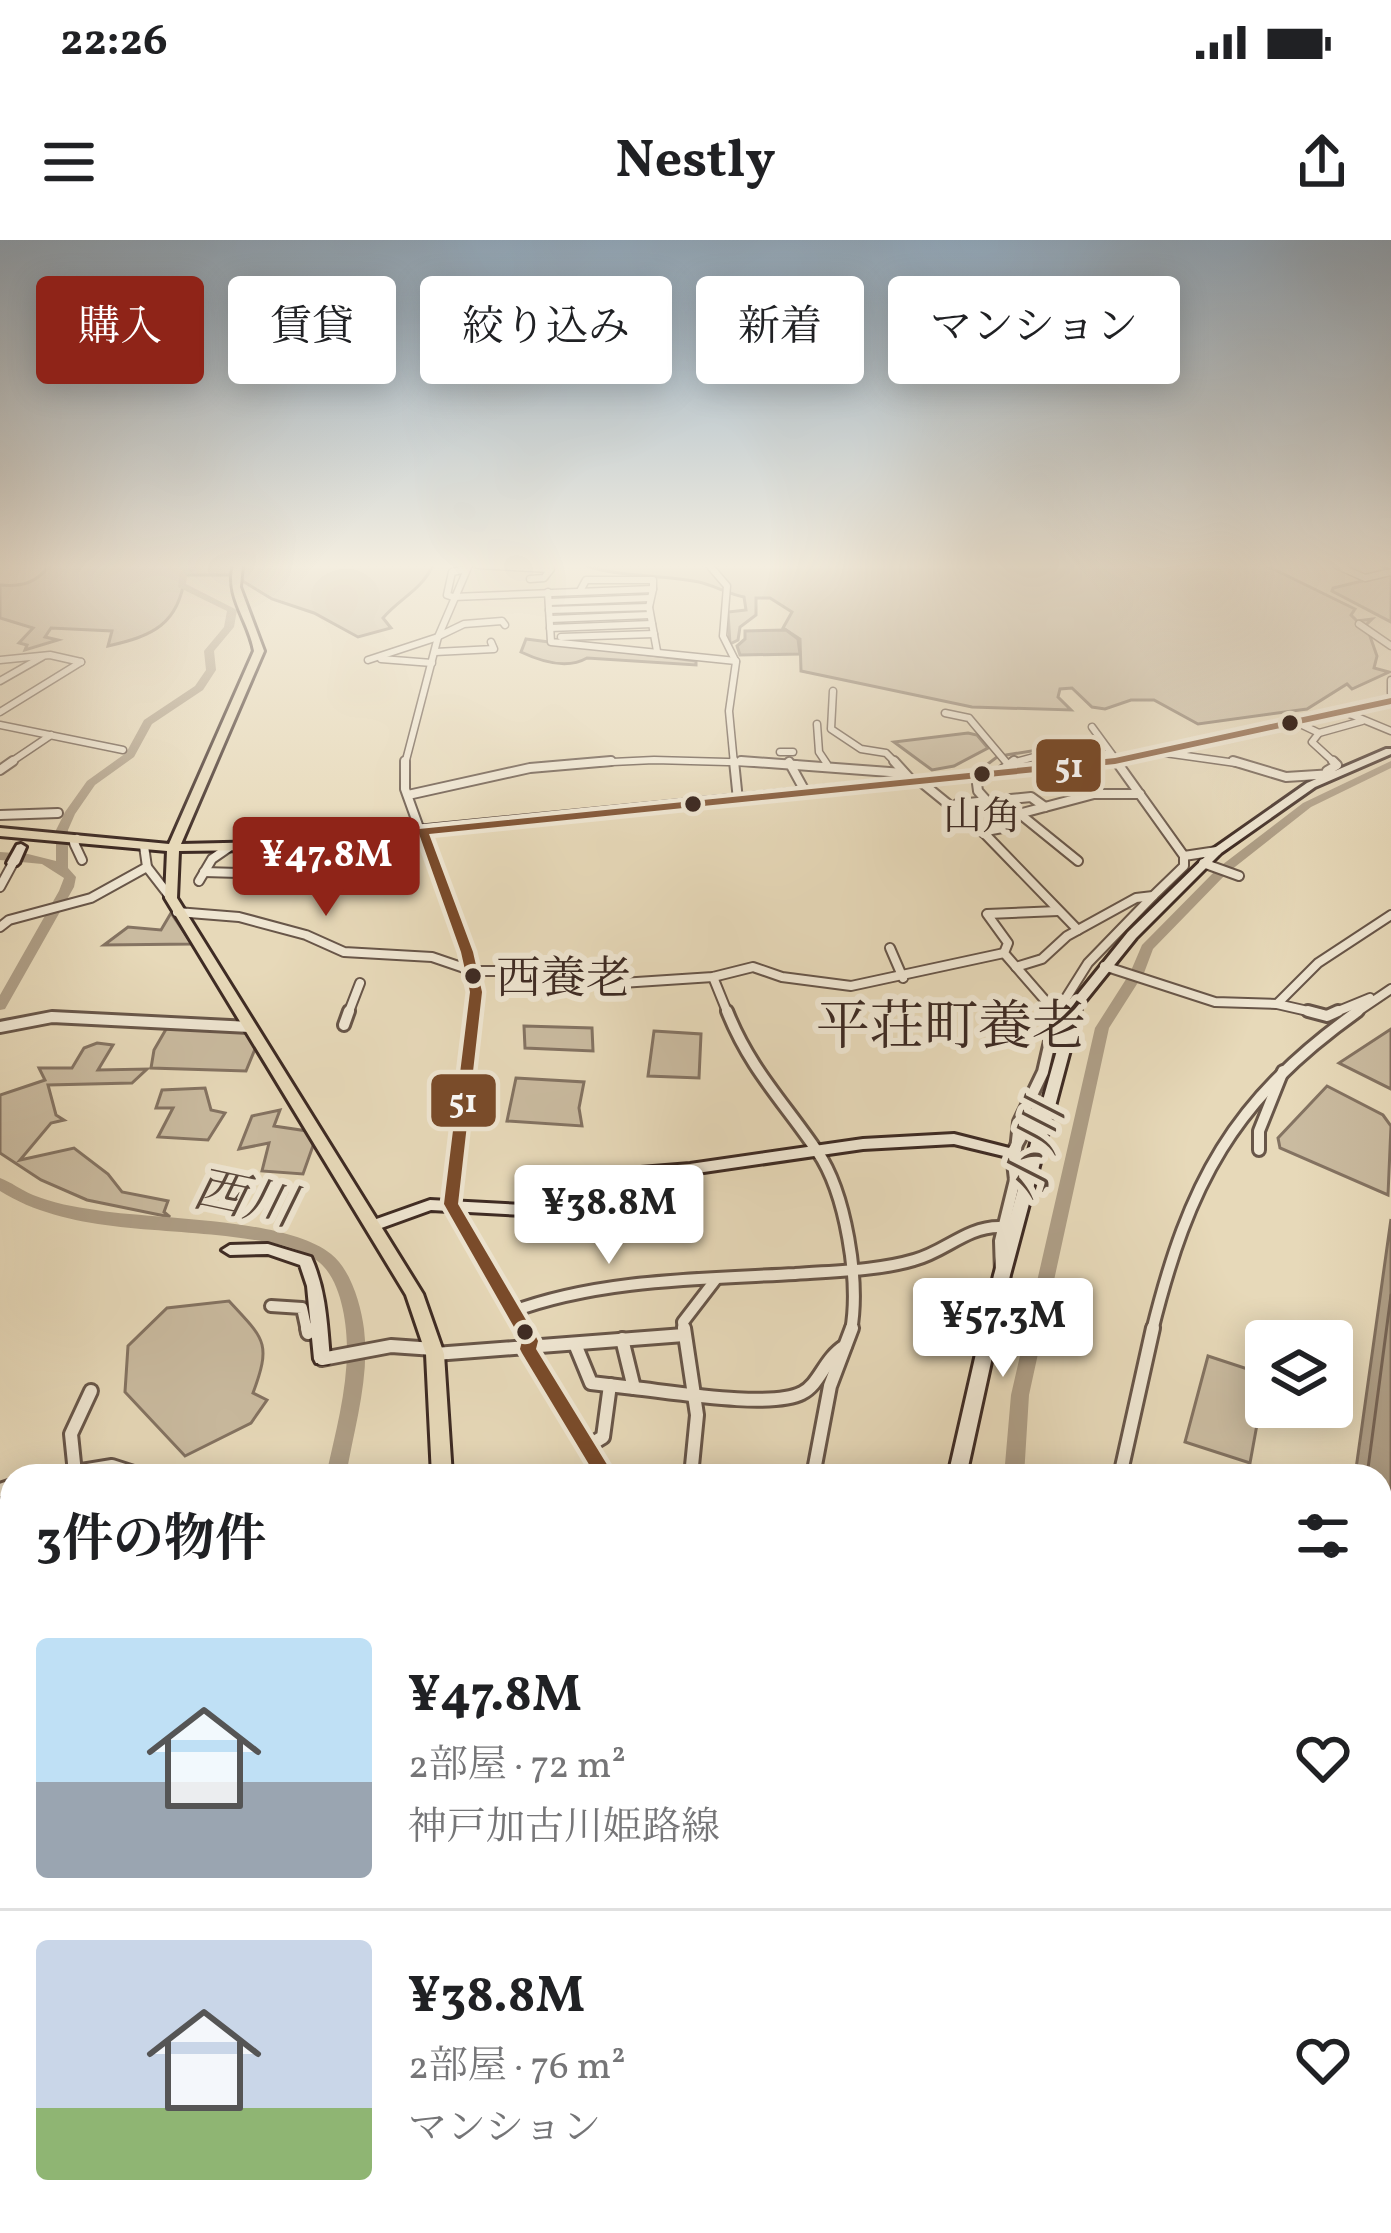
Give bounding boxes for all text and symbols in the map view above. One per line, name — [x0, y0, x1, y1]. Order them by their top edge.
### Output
text: 22:26 — [60, 11, 168, 74]
text: Nestly — [615, 125, 776, 200]
icon: menu — [36, 129, 102, 195]
icon: share — [1289, 129, 1355, 195]
chip: 購入 — [36, 276, 204, 384]
chip: 賃貸 — [228, 276, 396, 384]
chip: 絞り込み — [420, 276, 672, 384]
chip: 新着 — [696, 276, 864, 384]
chip: マンション — [888, 276, 1180, 384]
unlabelled marker — [1279, 712, 1301, 734]
line badge: 51 — [1034, 737, 1103, 794]
text: 51 — [1054, 746, 1084, 792]
marker: 山角 — [971, 763, 993, 785]
place label: 山角 — [943, 792, 1021, 846]
unlabelled marker — [682, 793, 704, 815]
pin: ¥47.8M — [228, 817, 424, 919]
text: ¥47.8M — [260, 829, 392, 883]
place label: 西養老 — [496, 950, 631, 1013]
marker: 西養老 — [462, 965, 484, 987]
district label: 平荘町養老 — [816, 993, 1086, 1068]
line badge: 51 — [429, 1072, 498, 1129]
text: 51 — [448, 1081, 478, 1127]
water label: 小川 — [992, 1090, 1086, 1211]
water label: 西川 — [187, 1156, 306, 1248]
pin: ¥38.8M — [511, 1165, 707, 1267]
text: ¥38.8M — [541, 1177, 677, 1231]
pin: ¥57.3M — [905, 1278, 1101, 1380]
text: ¥57.3M — [940, 1290, 1066, 1344]
map controls — [1245, 1320, 1353, 1428]
button: layers — [1245, 1320, 1353, 1428]
unlabelled marker — [514, 1321, 536, 1343]
icon: filters — [1290, 1503, 1356, 1569]
text: 3件の物件 — [36, 1506, 266, 1577]
text: ¥47.8M — [408, 1661, 581, 1732]
icon: home — [132, 1686, 276, 1830]
icon: heart — [1290, 1725, 1356, 1791]
text: 2部屋 · 72 m² — [408, 1740, 626, 1794]
text: 神戸加古川姫路線 — [408, 1802, 720, 1856]
text: ¥38.8M — [408, 1962, 585, 2033]
icon: home — [132, 1988, 276, 2132]
icon: heart — [1290, 2027, 1356, 2093]
text: 2部屋 · 76 m² — [408, 2041, 626, 2095]
text: マンション — [408, 2103, 601, 2157]

